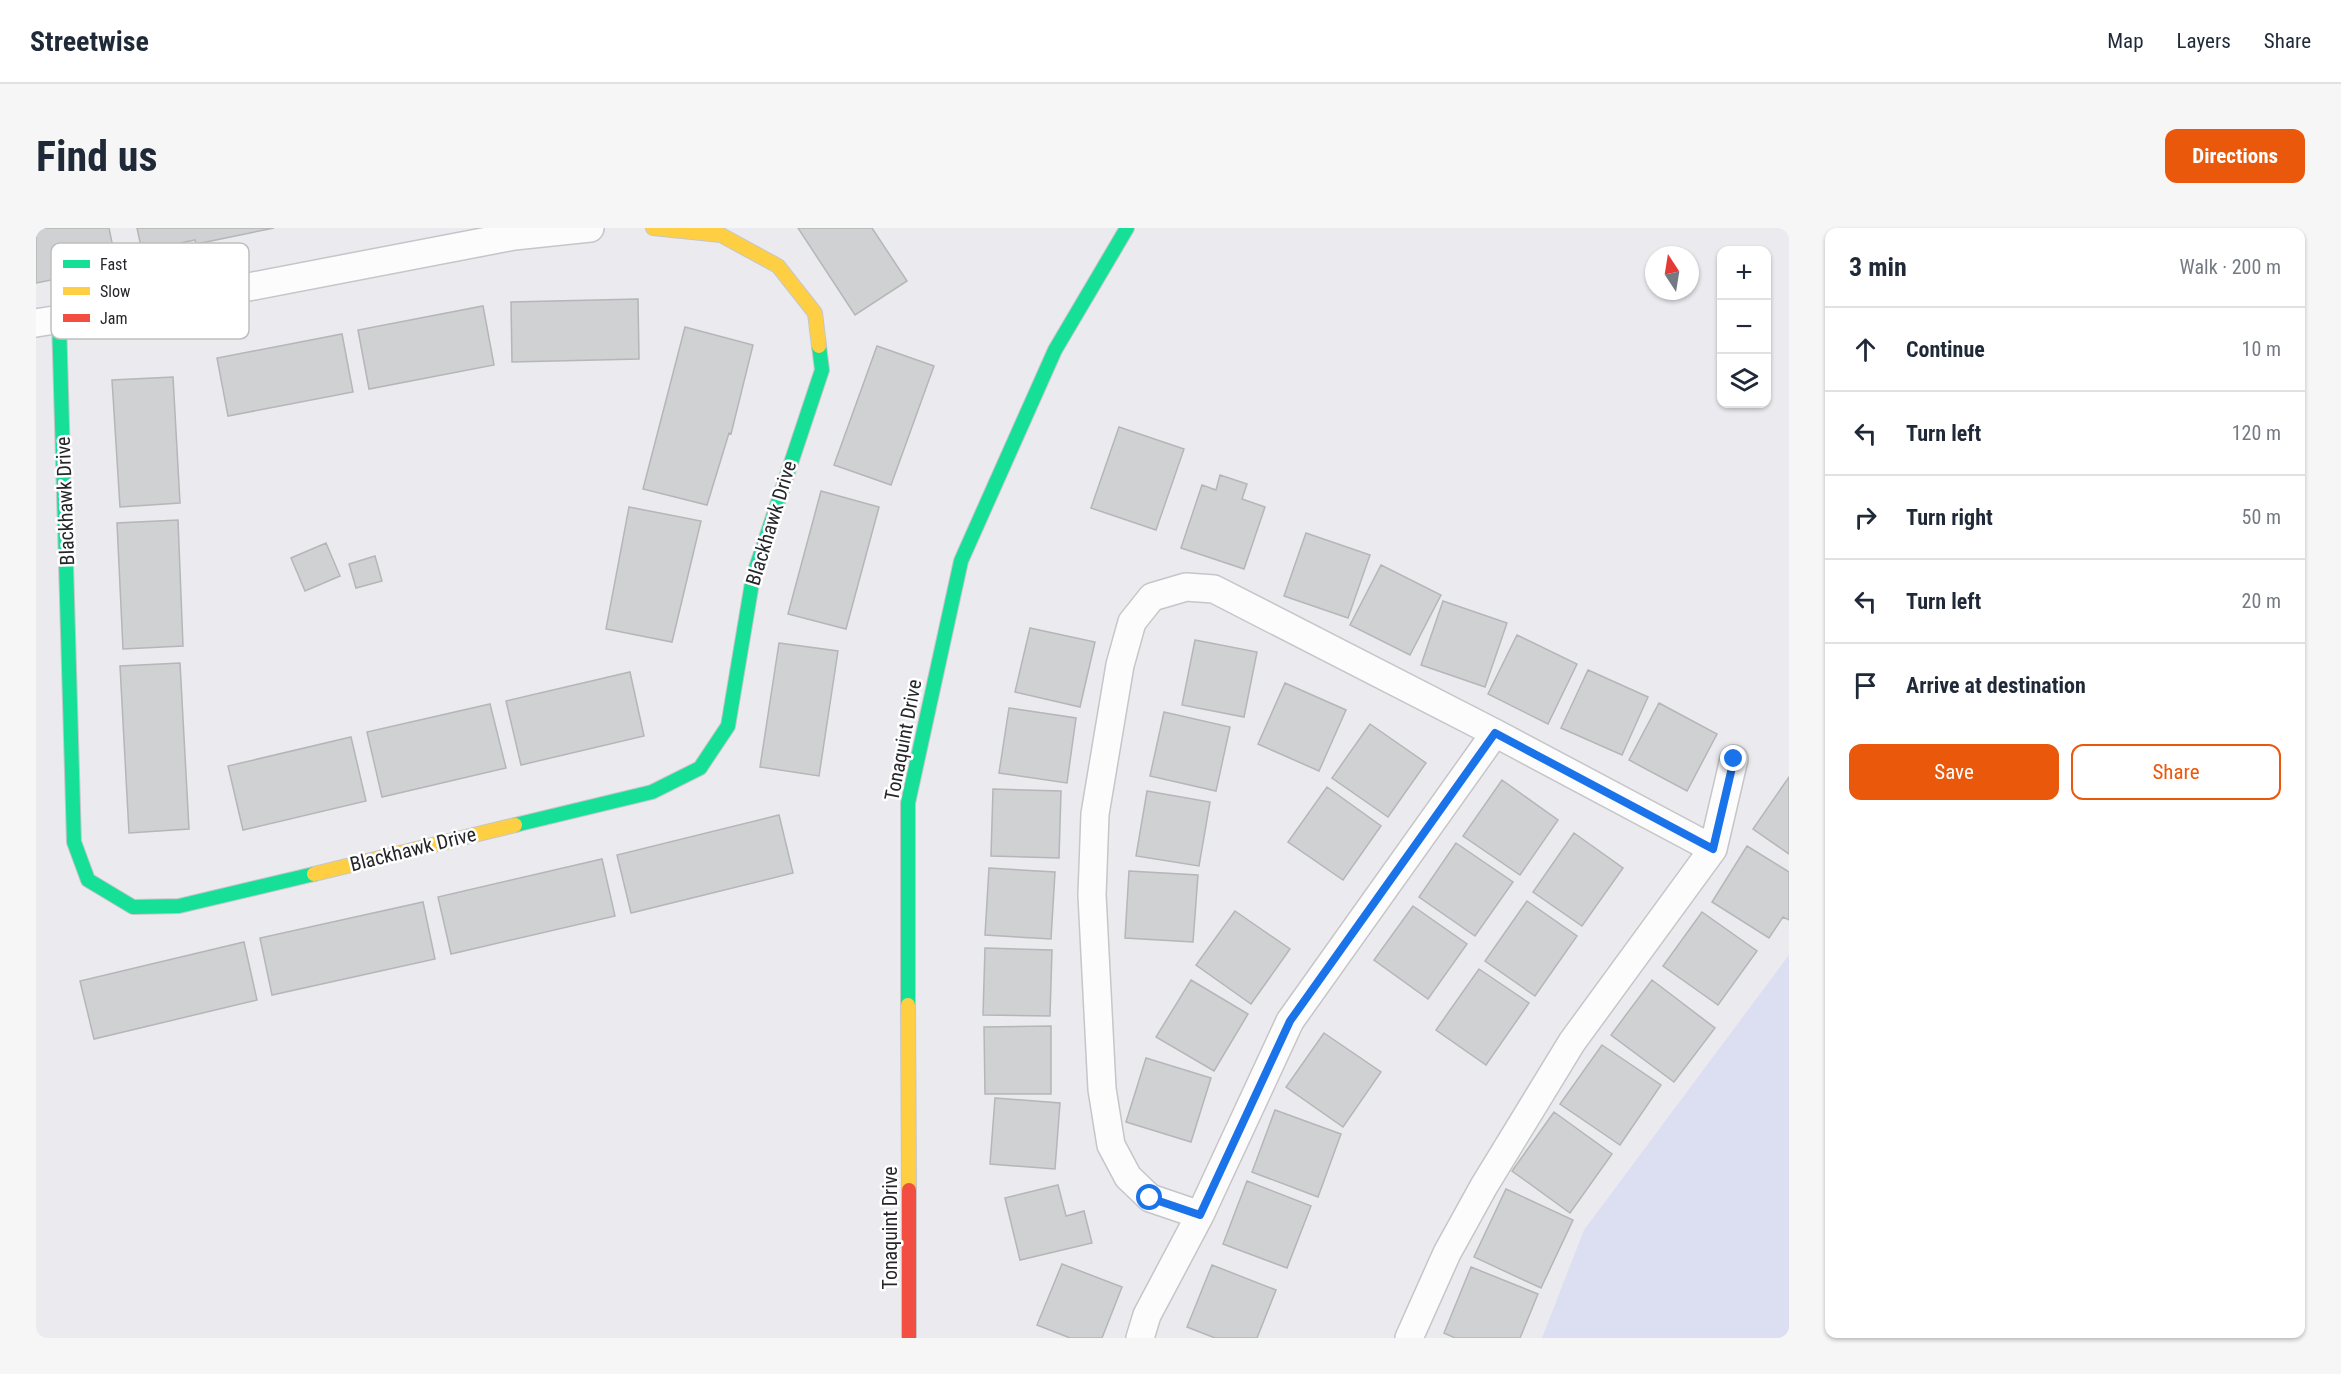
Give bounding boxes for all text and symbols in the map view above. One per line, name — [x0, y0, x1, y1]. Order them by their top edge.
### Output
text: Streetwise — [30, 25, 149, 58]
text: Map — [2107, 29, 2144, 53]
text: Layers — [2177, 29, 2231, 53]
text: Share — [2264, 29, 2311, 53]
button: Directions — [2165, 129, 2305, 183]
text: Find us — [36, 132, 157, 181]
legend — [51, 243, 249, 339]
north arrow — [1645, 246, 1699, 300]
map controls — [1717, 246, 1771, 408]
button: + — [1717, 246, 1771, 300]
text: 3 min — [1849, 252, 1907, 282]
text: Fast — [100, 255, 127, 274]
text: Walk · 200 m — [2180, 255, 2281, 279]
text: Slow — [100, 282, 130, 301]
button: − — [1717, 300, 1771, 354]
text: Jam — [100, 309, 127, 328]
icon: ahead — [1849, 333, 1882, 366]
text: Continue — [1906, 337, 1985, 362]
text: 10 m — [2242, 337, 2281, 361]
button: layers — [1717, 354, 1771, 408]
icon: left — [1849, 417, 1882, 450]
text: Turn left — [1906, 421, 1981, 446]
text: 120 m — [2232, 421, 2281, 445]
street label: Blackhawk Drive — [51, 436, 79, 566]
street label: Blackhawk Drive — [741, 458, 801, 588]
icon: right — [1849, 501, 1882, 534]
text: Turn right — [1906, 505, 1993, 530]
text: 50 m — [2242, 505, 2281, 529]
icon: left — [1849, 585, 1882, 618]
text: Turn left — [1906, 589, 1981, 614]
text: 20 m — [2242, 589, 2281, 613]
icon: arrive — [1849, 669, 1882, 702]
text: Arrive at destination — [1906, 673, 2086, 698]
street label: Tonaquint Drive — [879, 677, 927, 803]
button: Save — [1849, 744, 2059, 800]
button: Share — [2071, 744, 2281, 800]
route end — [1720, 745, 1746, 771]
street label: Blackhawk Drive — [347, 822, 479, 876]
street label: Tonaquint Drive — [878, 1166, 902, 1290]
route start — [1136, 1184, 1162, 1210]

